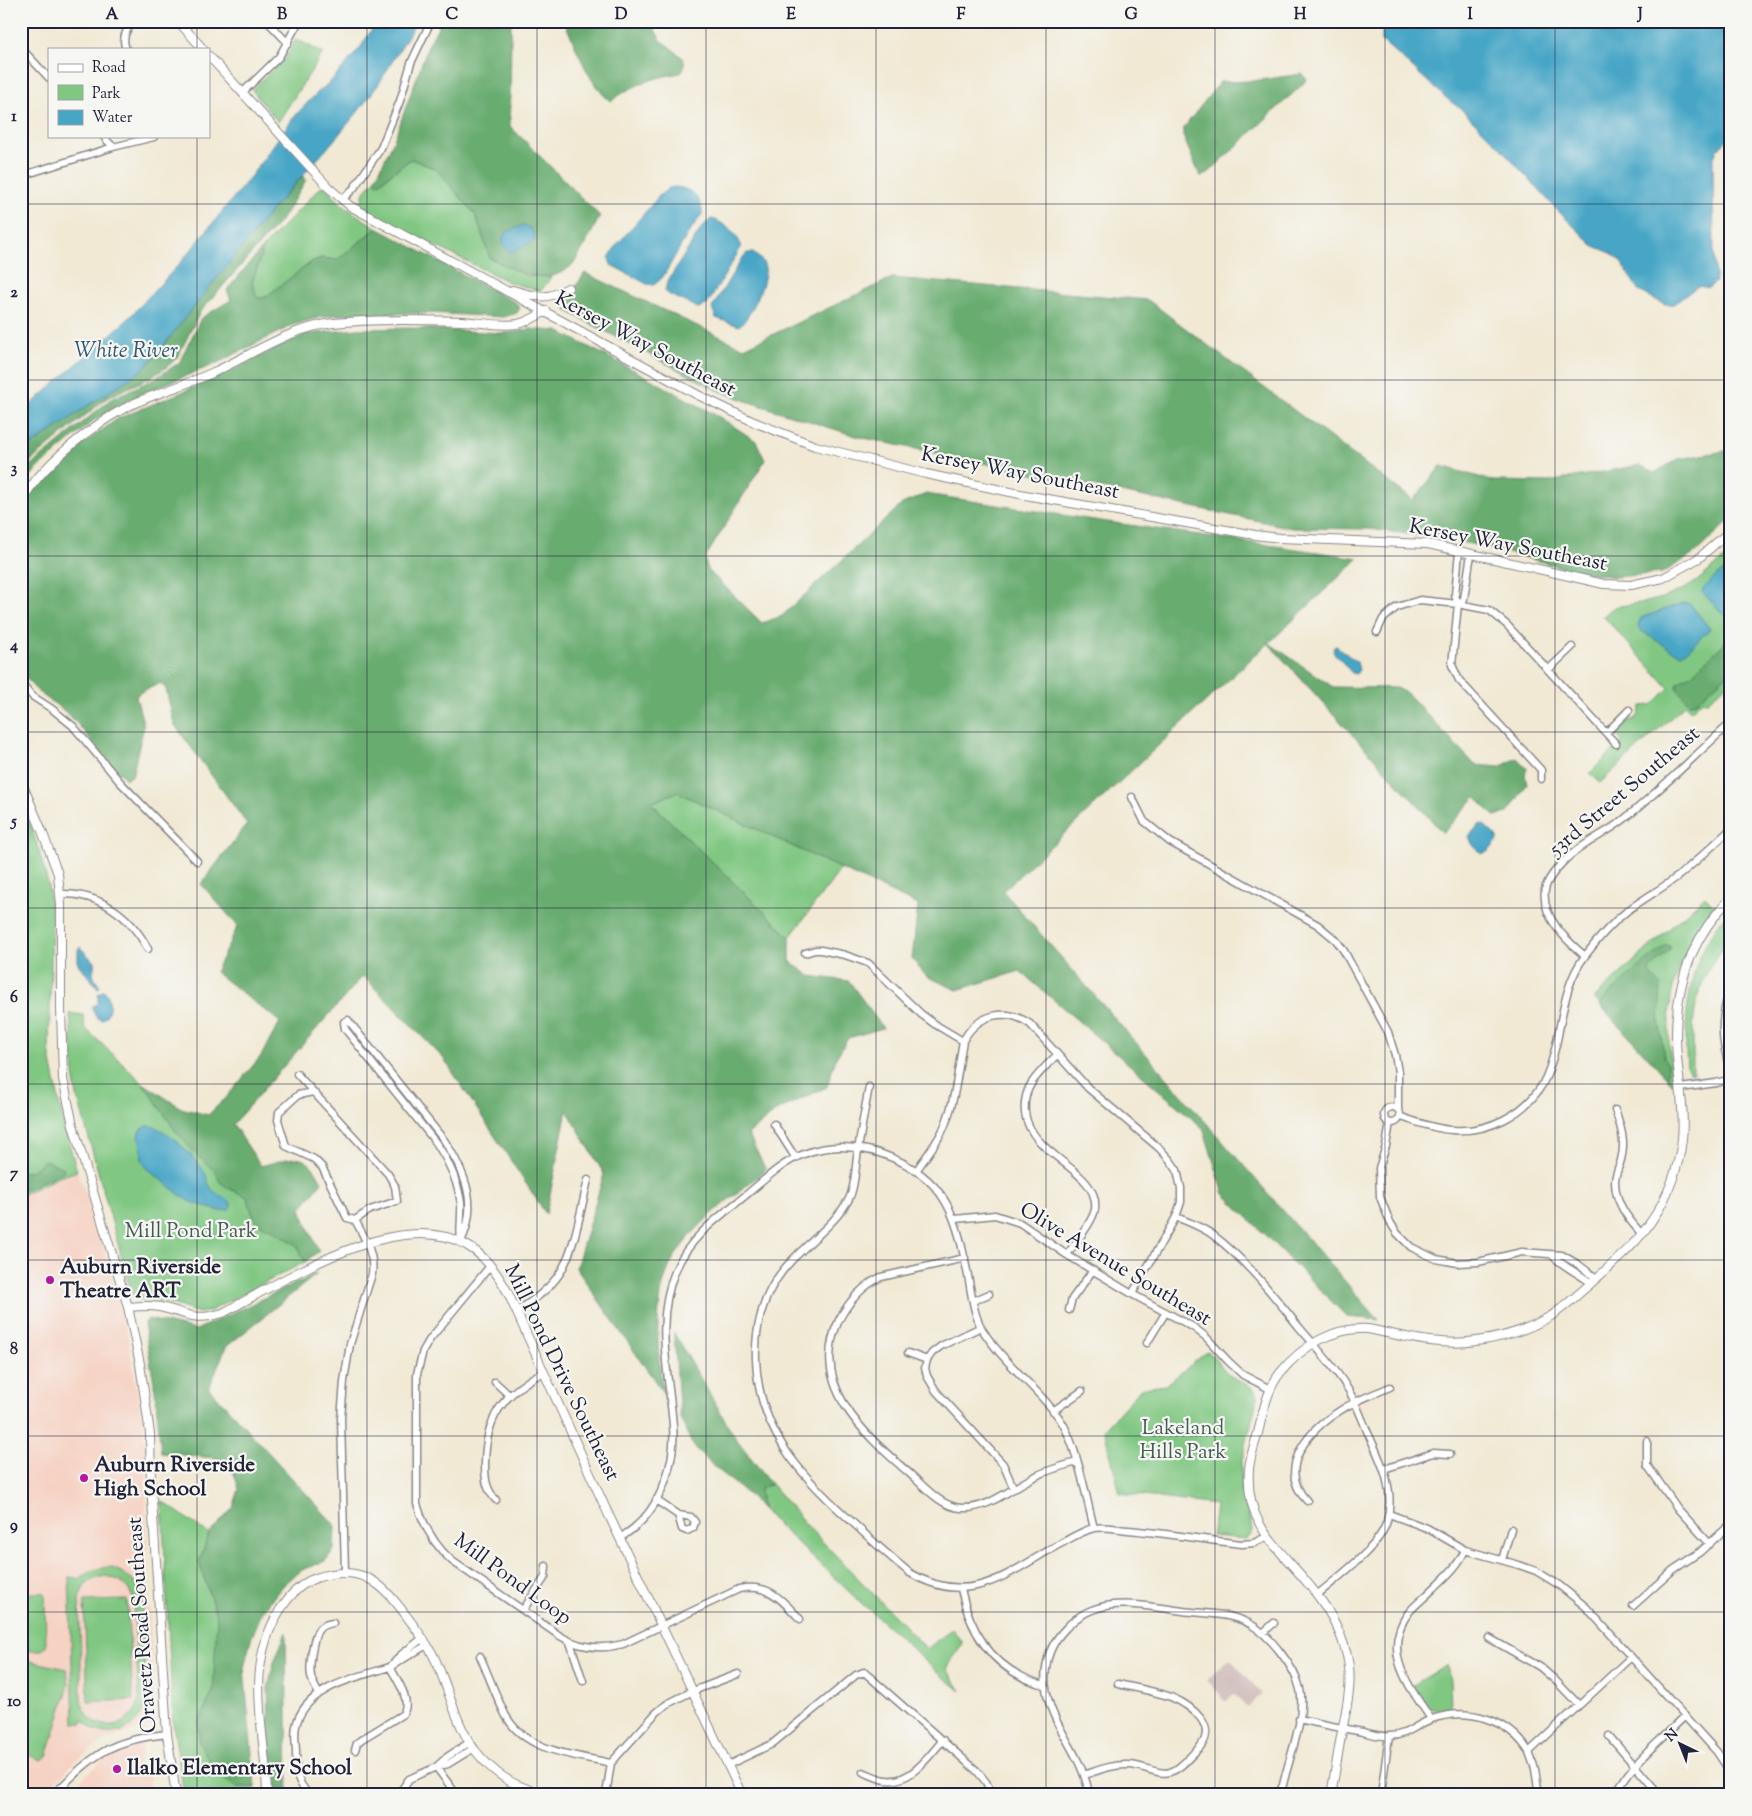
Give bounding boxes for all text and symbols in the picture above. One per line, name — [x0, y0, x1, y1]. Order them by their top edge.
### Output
text: A — [106, 4, 119, 27]
text: B — [277, 4, 287, 27]
text: C — [446, 4, 459, 27]
text: D — [615, 4, 628, 27]
text: E — [786, 4, 796, 27]
text: F — [957, 4, 966, 27]
text: G — [1124, 4, 1138, 27]
text: H — [1294, 4, 1307, 27]
text: I — [1467, 4, 1473, 27]
text: J — [1636, 4, 1643, 27]
legend — [48, 48, 210, 138]
text: Road — [92, 58, 126, 79]
text: Park — [92, 84, 121, 105]
text: 1 — [11, 106, 17, 129]
text: Water — [92, 108, 133, 129]
text: 2 — [10, 282, 18, 305]
street label: Kersey Way Southeast — [549, 285, 741, 405]
water label: White River — [74, 336, 178, 368]
street label: Kersey Way Southeast — [918, 440, 1122, 508]
text: 3 — [11, 458, 18, 481]
street label: Kersey Way Southeast — [1406, 512, 1610, 580]
text: 4 — [9, 635, 18, 658]
street label: 53rd Street Southeast — [1542, 720, 1707, 865]
text: 5 — [9, 811, 17, 834]
text: 6 — [10, 987, 18, 1010]
text: 7 — [10, 1163, 19, 1186]
street label: Olive Avenue Southeast — [1013, 1196, 1217, 1334]
park label: Mill Pond Park — [125, 1217, 258, 1247]
place label: Auburn Riverside Theatre ART — [60, 1253, 221, 1307]
street label: Mill Pond Drive Southeast — [495, 1260, 627, 1486]
marker: Auburn Riverside Theatre ART — [44, 1274, 56, 1286]
text: 8 — [10, 1339, 18, 1362]
park label: Lakeland Hills Park — [1139, 1414, 1227, 1468]
place label: Auburn Riverside High School — [94, 1451, 255, 1505]
marker: Auburn Riverside High School — [78, 1472, 90, 1484]
text: 9 — [10, 1515, 18, 1538]
street label: Oravetz Road Southeast — [120, 1516, 166, 1734]
street label: Mill Pond Loop — [447, 1527, 577, 1633]
text: 10 — [7, 1691, 21, 1714]
north arrow — [1654, 1718, 1704, 1768]
text: N — [1662, 1725, 1683, 1747]
place label: Ilalko Elementary School — [127, 1754, 352, 1784]
marker: Ilalko Elementary School — [111, 1763, 123, 1775]

